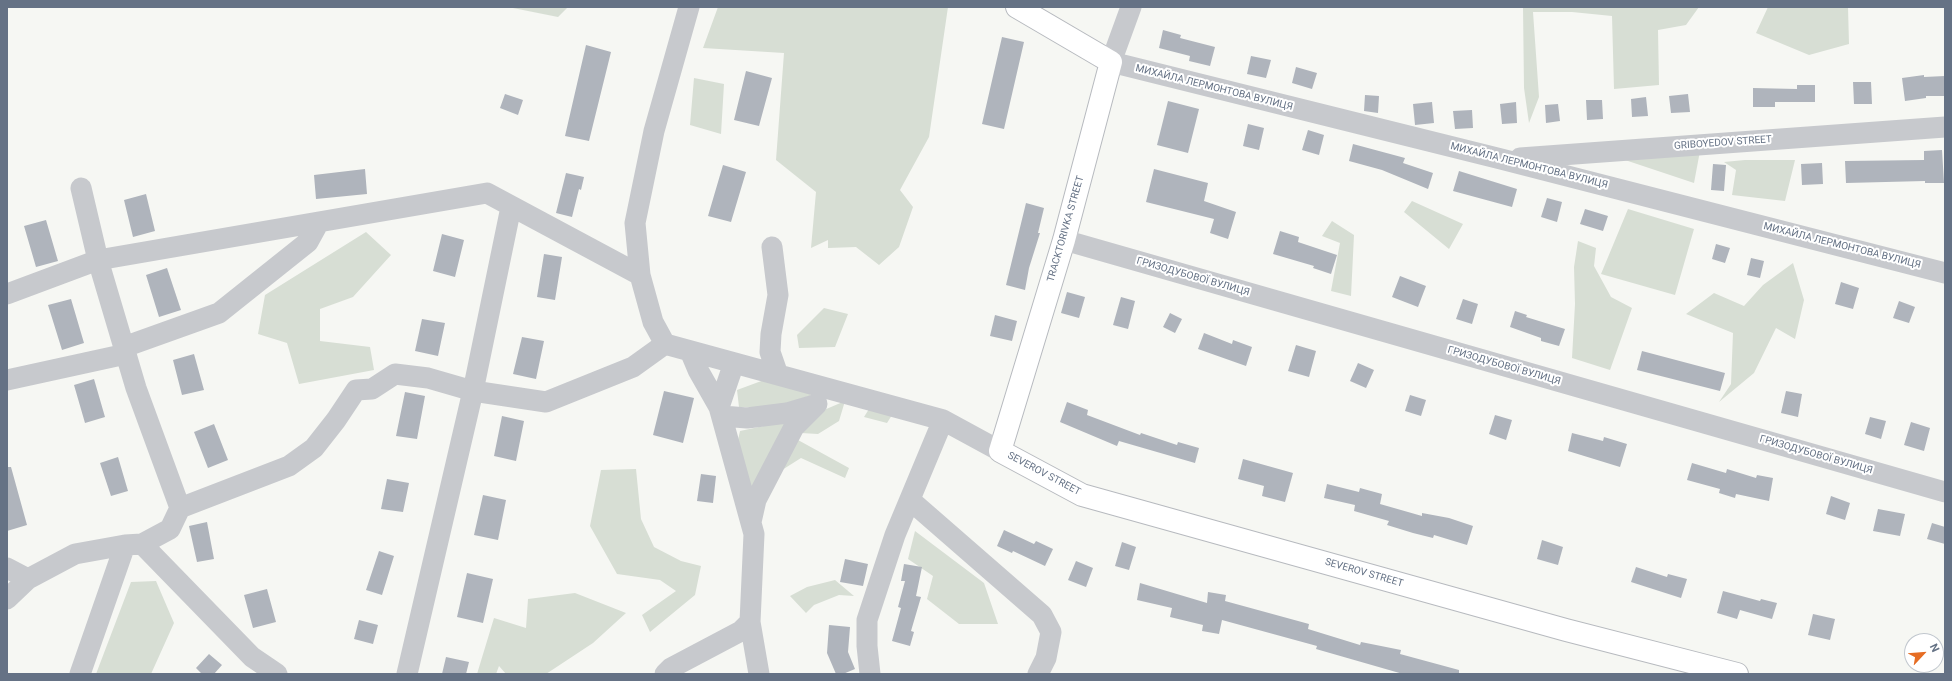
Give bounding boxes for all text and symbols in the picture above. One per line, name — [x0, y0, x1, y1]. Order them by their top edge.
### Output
street label: МИХАЙЛА ЛЕРМОНТОВА ВУЛИЦЯ — [1134, 63, 1294, 113]
street label: GRIBOYEDOV STREET — [1674, 134, 1772, 152]
street label: МИХАЙЛА ЛЕРМОНТОВА ВУЛИЦЯ — [1449, 141, 1609, 191]
street label: TRACKTORIVKA STREET — [1045, 174, 1087, 284]
street label: МИХАЙЛА ЛЕРМОНТОВА ВУЛИЦЯ — [1762, 221, 1922, 271]
street label: ГРИЗОДУБОВОЇ ВУЛИЦЯ — [1135, 255, 1251, 299]
street label: ГРИЗОДУБОВОЇ ВУЛИЦЯ — [1446, 344, 1562, 388]
street label: ГРИЗОДУБОВОЇ ВУЛИЦЯ — [1758, 433, 1874, 477]
street label: SEVEROV STREET — [1005, 450, 1083, 498]
street label: SEVEROV STREET — [1323, 556, 1405, 590]
north arrow — [1904, 633, 1944, 673]
text: N — [1927, 642, 1942, 654]

